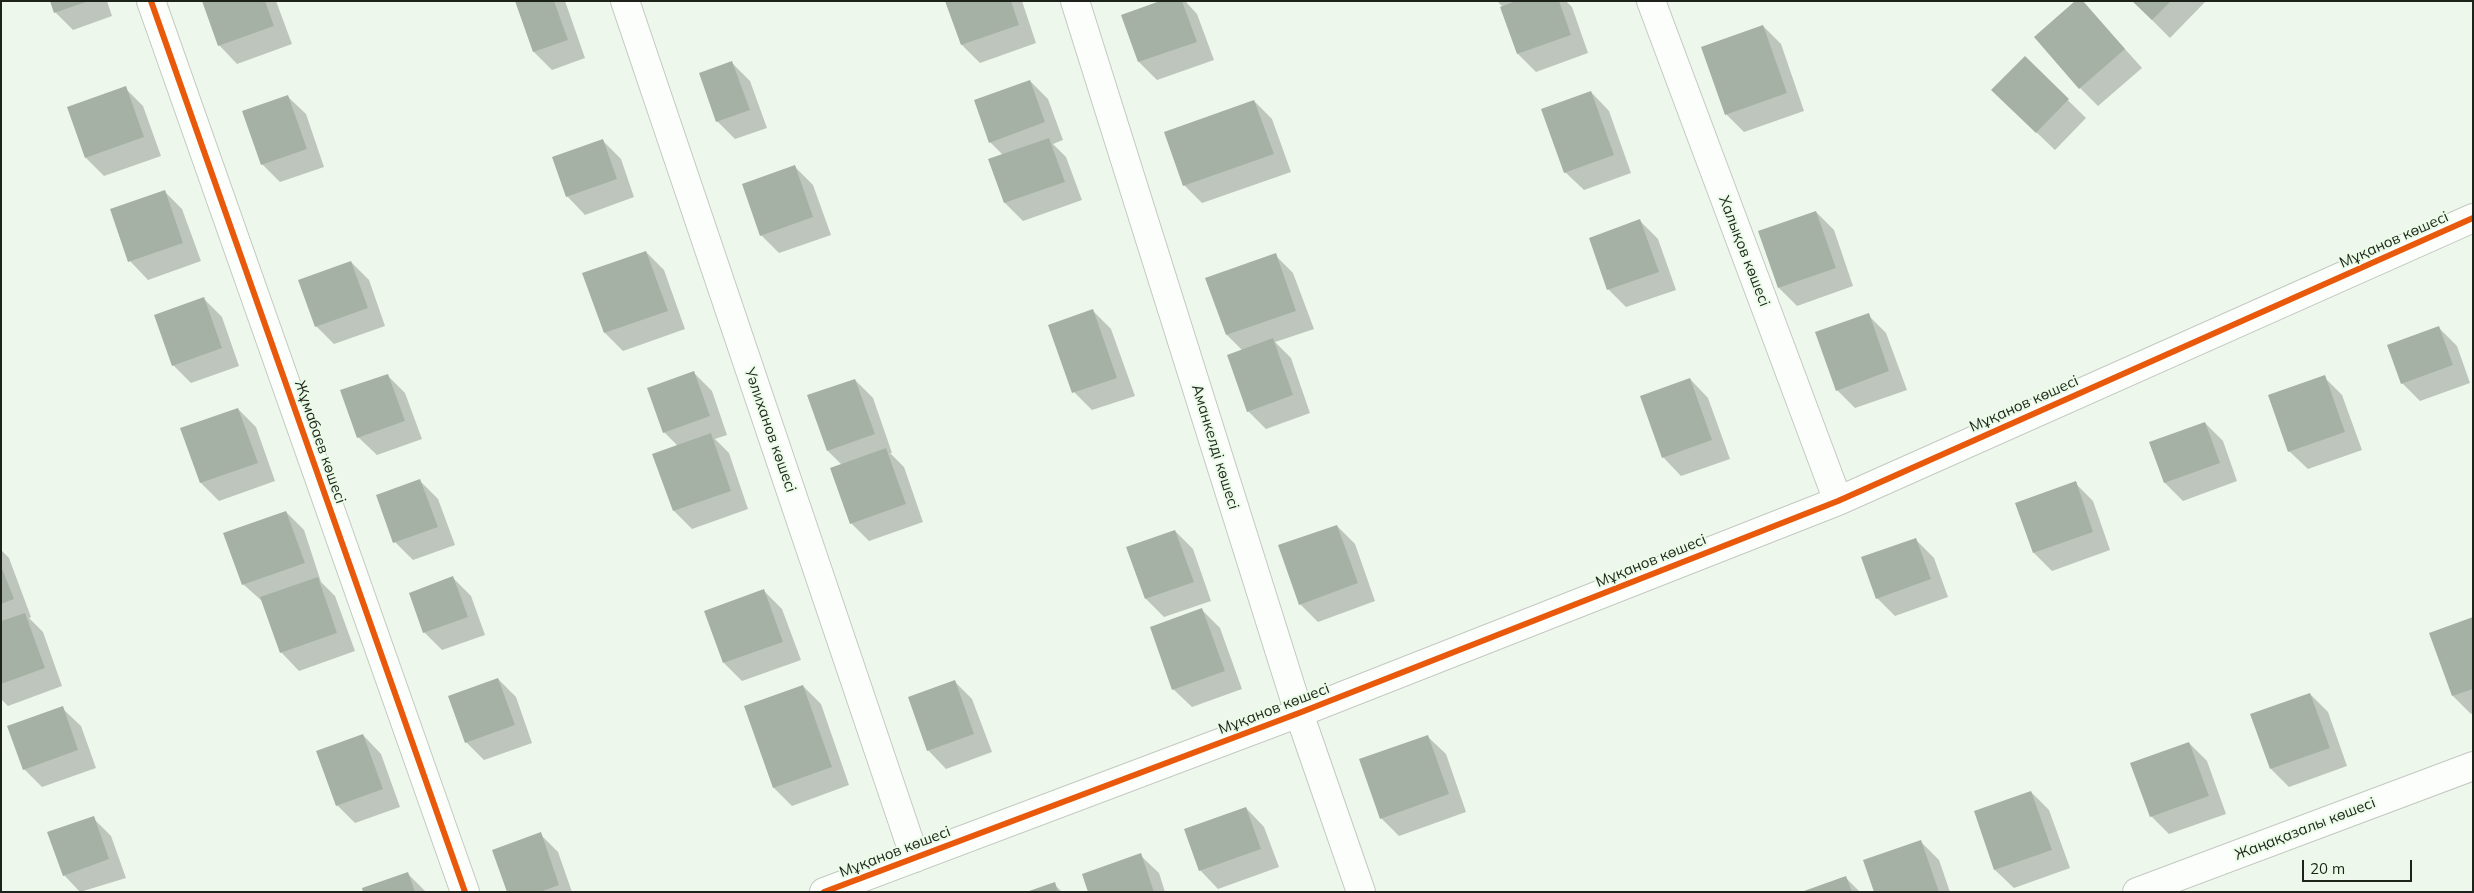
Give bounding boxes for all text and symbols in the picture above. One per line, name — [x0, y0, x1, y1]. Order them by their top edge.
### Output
street label: Халықов көшесі — [1715, 193, 1773, 309]
street label: Мұқанов көшесі — [2337, 208, 2451, 272]
street label: Уәлиханов көшесі — [740, 365, 800, 495]
street label: Мұқанов көшесі — [1967, 372, 2081, 436]
street label: Жұмабаев көшесі — [290, 378, 350, 506]
street label: Аманкелді көшесі — [1187, 382, 1243, 512]
street label: Мұқанов көшесі — [1593, 531, 1709, 591]
street label: Мұқанов көшесі — [1216, 680, 1332, 738]
street label: Жаңақазалы көшесі — [2232, 794, 2378, 864]
street label: Мұқанов көшесі — [837, 823, 953, 881]
scale bar — [2304, 850, 2414, 882]
text: 20 m — [2310, 859, 2345, 878]

